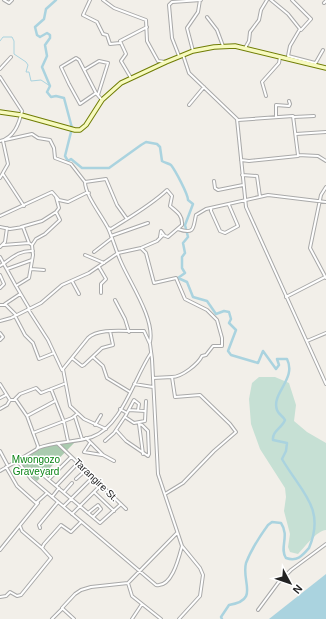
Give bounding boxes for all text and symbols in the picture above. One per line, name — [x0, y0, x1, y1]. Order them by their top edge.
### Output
park label: Mwongozo Graveyard — [12, 454, 61, 477]
street label: Tarangire St. — [72, 456, 120, 504]
north arrow — [270, 563, 310, 603]
text: N — [290, 583, 305, 596]

